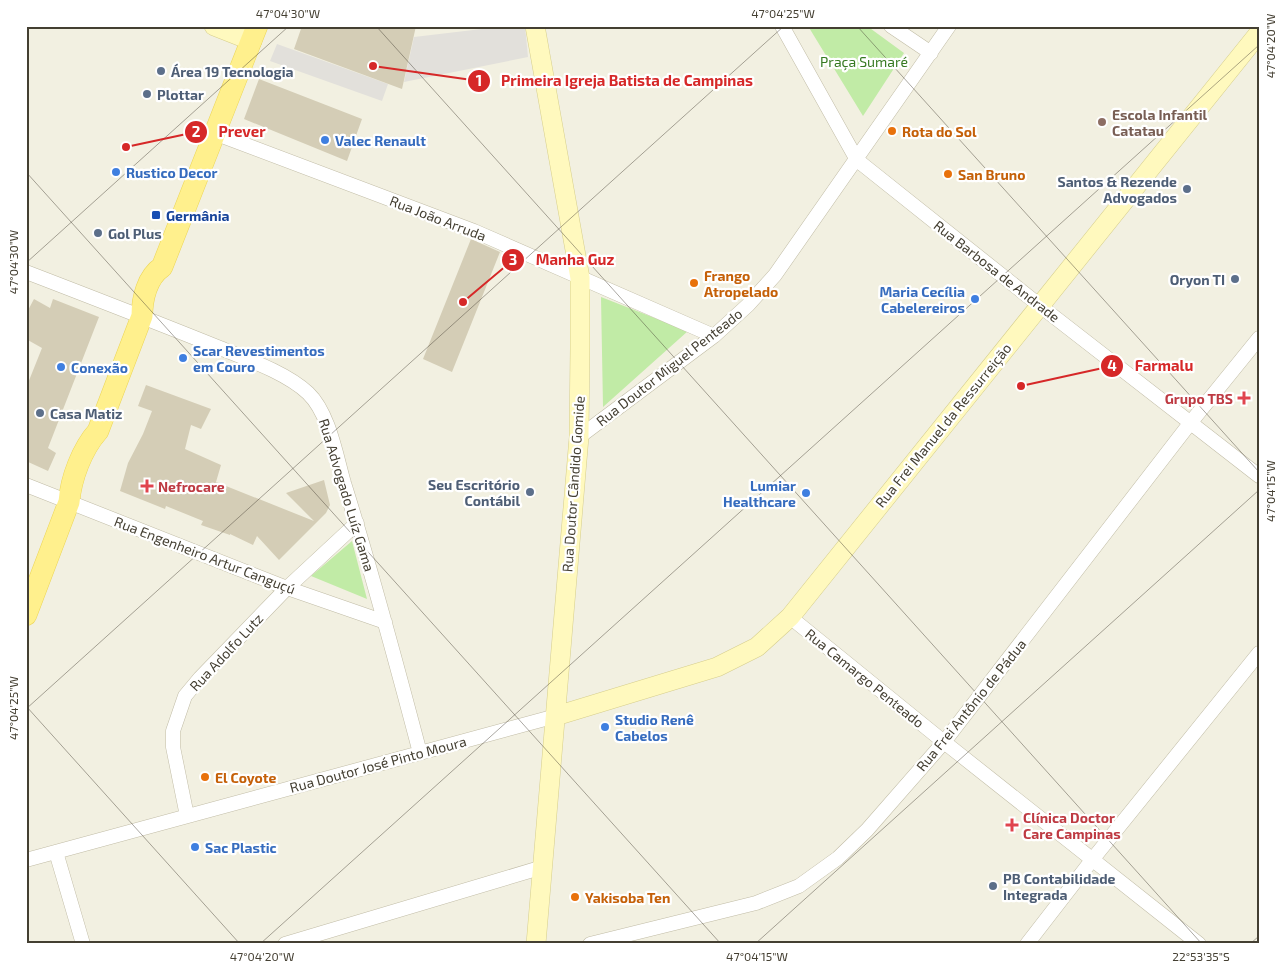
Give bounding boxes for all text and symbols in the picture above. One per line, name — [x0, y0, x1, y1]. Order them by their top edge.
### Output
text: 47°04'30"W — [256, 6, 320, 20]
text: 47°04'25"W — [751, 6, 815, 20]
text: 47°04'20"W — [1263, 14, 1277, 78]
park label: Praça Sumaré — [820, 53, 908, 71]
place label: Área 19 Tecnologia — [171, 63, 293, 80]
marker: Área 19 Tecnologia — [155, 65, 167, 77]
callout: Primeira Igreja Batista de Campinas — [466, 66, 763, 96]
text: 1 — [476, 71, 482, 89]
text: Primeira Igreja Batista de Campinas — [501, 71, 753, 89]
place label: Plottar — [157, 86, 204, 103]
marker: Plottar — [141, 88, 153, 100]
place label: Escola Infantil Catatau — [1112, 106, 1208, 139]
marker: Escola Infantil Catatau — [1096, 116, 1108, 128]
callout: Prever — [184, 117, 276, 147]
text: 2 — [192, 122, 201, 140]
text: Prever — [218, 122, 266, 140]
place label: Rota do Sol — [902, 123, 977, 140]
marker: Rota do Sol — [886, 125, 898, 137]
place label: Valec Renault — [335, 132, 426, 149]
marker: Valec Renault — [319, 134, 331, 146]
place label: Rustico Decor — [126, 164, 217, 181]
marker: Rustico Decor — [110, 166, 122, 178]
place label: San Bruno — [958, 166, 1026, 183]
marker: San Bruno — [942, 168, 954, 180]
place label: Santos & Rezende Advogados — [1057, 173, 1177, 206]
marker: Santos & Rezende Advogados — [1181, 183, 1193, 195]
street label: Rua João Arruda — [387, 192, 489, 244]
place label: Germânia — [166, 207, 230, 224]
marker: Germânia — [150, 209, 162, 221]
street label: Rua Barbosa de Andrade — [931, 216, 1063, 326]
place label: Gol Plus — [108, 225, 162, 242]
marker: Gol Plus — [92, 227, 104, 239]
text: 47°04'30"W — [6, 230, 20, 294]
callout: Manha Guz — [500, 245, 624, 275]
text: 3 — [509, 250, 517, 268]
text: Manha Guz — [536, 250, 614, 268]
place label: Frango Atropelado — [704, 267, 778, 300]
place label: Oryon TI — [1170, 271, 1225, 288]
marker: Oryon TI — [1229, 273, 1241, 285]
marker: Frango Atropelado — [688, 277, 700, 289]
place label: Maria Cecília Cabelereiros — [880, 283, 965, 316]
marker: Maria Cecília Cabelereiros — [969, 293, 981, 305]
street label: Rua Doutor Miguel Penteado — [593, 305, 745, 429]
street label: Rua Frei Manuel da Ressurreição — [871, 339, 1015, 511]
place label: Scar Revestimentos em Couro — [193, 342, 325, 375]
callout: Farmalu — [1099, 351, 1203, 381]
marker: Scar Revestimentos em Couro — [177, 352, 189, 364]
text: 4 — [1107, 356, 1117, 374]
text: Farmalu — [1135, 356, 1193, 374]
place label: Conexão — [71, 359, 128, 376]
marker: Conexão — [55, 361, 67, 373]
place label: Grupo TBS — [1165, 390, 1233, 407]
marker: Grupo TBS — [1237, 391, 1251, 405]
street label: Rua Doutor Cândido Gomide — [558, 395, 588, 573]
place label: Casa Matiz — [50, 405, 122, 422]
marker: Casa Matiz — [34, 407, 46, 419]
street label: Rua Advogado Luíz Gama — [316, 416, 378, 574]
text: 47°04'15"W — [1263, 460, 1277, 522]
place label: Seu Escritório Contábil — [428, 476, 520, 509]
place label: Lumiar Healthcare — [723, 477, 796, 510]
place label: Nefrocare — [158, 478, 225, 495]
marker: Nefrocare — [140, 479, 154, 493]
marker: Seu Escritório Contábil — [524, 486, 536, 498]
marker: Lumiar Healthcare — [800, 487, 812, 499]
street label: Rua Engenheiro Artur Canguçú — [112, 513, 298, 598]
street label: Rua Adolfo Lutz — [186, 610, 266, 694]
street label: Rua Camargo Penteado — [802, 625, 928, 731]
street label: Rua Frei Antônio de Pádua — [912, 636, 1030, 774]
text: 47°04'25"W — [6, 676, 20, 740]
place label: Studio Renê Cabelos — [615, 711, 694, 744]
marker: Studio Renê Cabelos — [599, 721, 611, 733]
street label: Rua Doutor José Pinto Moura — [288, 732, 468, 796]
place label: El Coyote — [215, 769, 277, 786]
marker: El Coyote — [199, 771, 211, 783]
place label: Clínica Doctor Care Campinas — [1023, 809, 1121, 842]
marker: Clínica Doctor Care Campinas — [1005, 818, 1019, 832]
place label: Sac Plastic — [205, 839, 277, 856]
marker: Sac Plastic — [189, 841, 201, 853]
place label: PB Contabilidade Integrada — [1003, 870, 1116, 903]
marker: PB Contabilidade Integrada — [987, 880, 999, 892]
place label: Yakisoba Ten — [585, 889, 670, 906]
marker: Yakisoba Ten — [569, 891, 581, 903]
text: 47°04'20"W — [230, 949, 294, 963]
text: 47°04'15"W — [726, 949, 788, 963]
text: 22°53'35"S — [1172, 949, 1230, 963]

